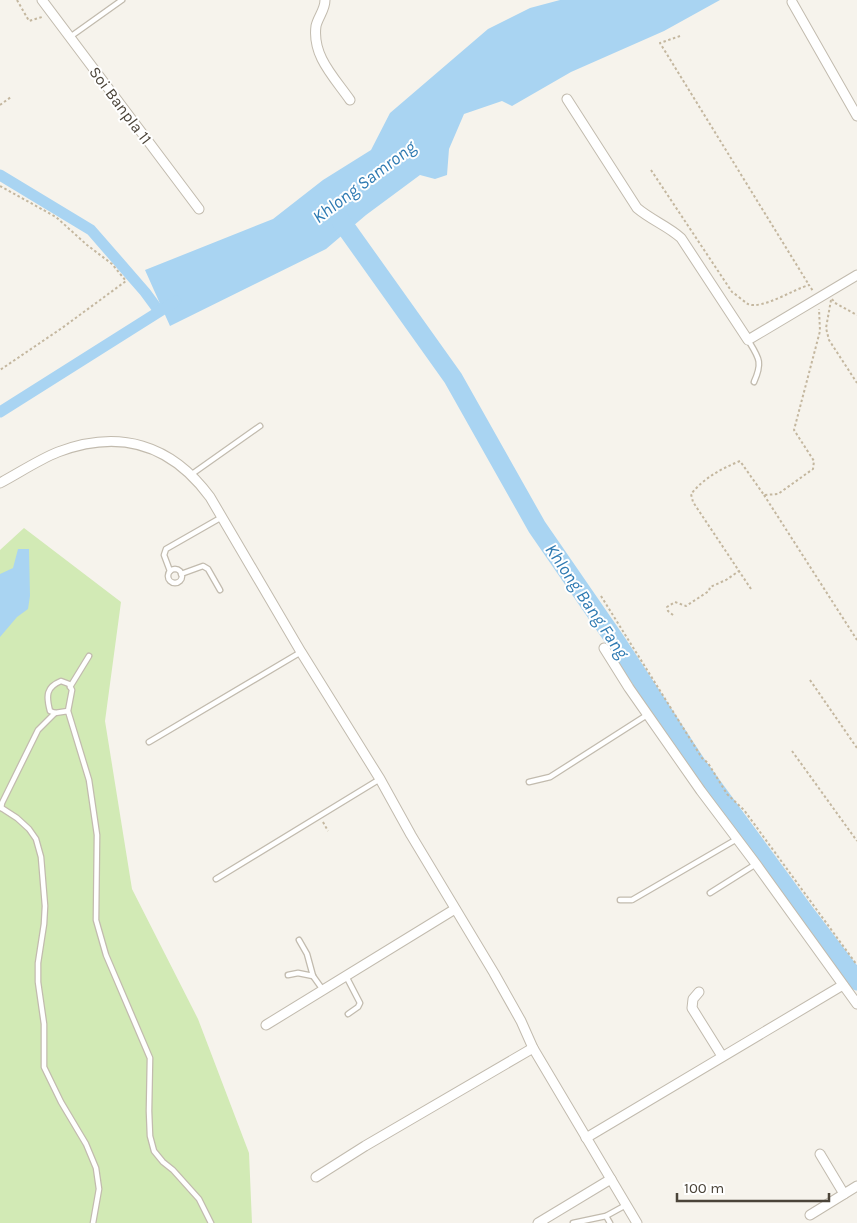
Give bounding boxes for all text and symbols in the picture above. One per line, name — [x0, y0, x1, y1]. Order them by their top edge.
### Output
street label: Soi Banpla 11 — [85, 63, 156, 148]
water label: Khlong Samrong — [308, 135, 421, 228]
water label: Khlong Bang Fang — [540, 539, 634, 663]
scale bar — [677, 1170, 830, 1202]
text: 100 m — [684, 1179, 724, 1197]

